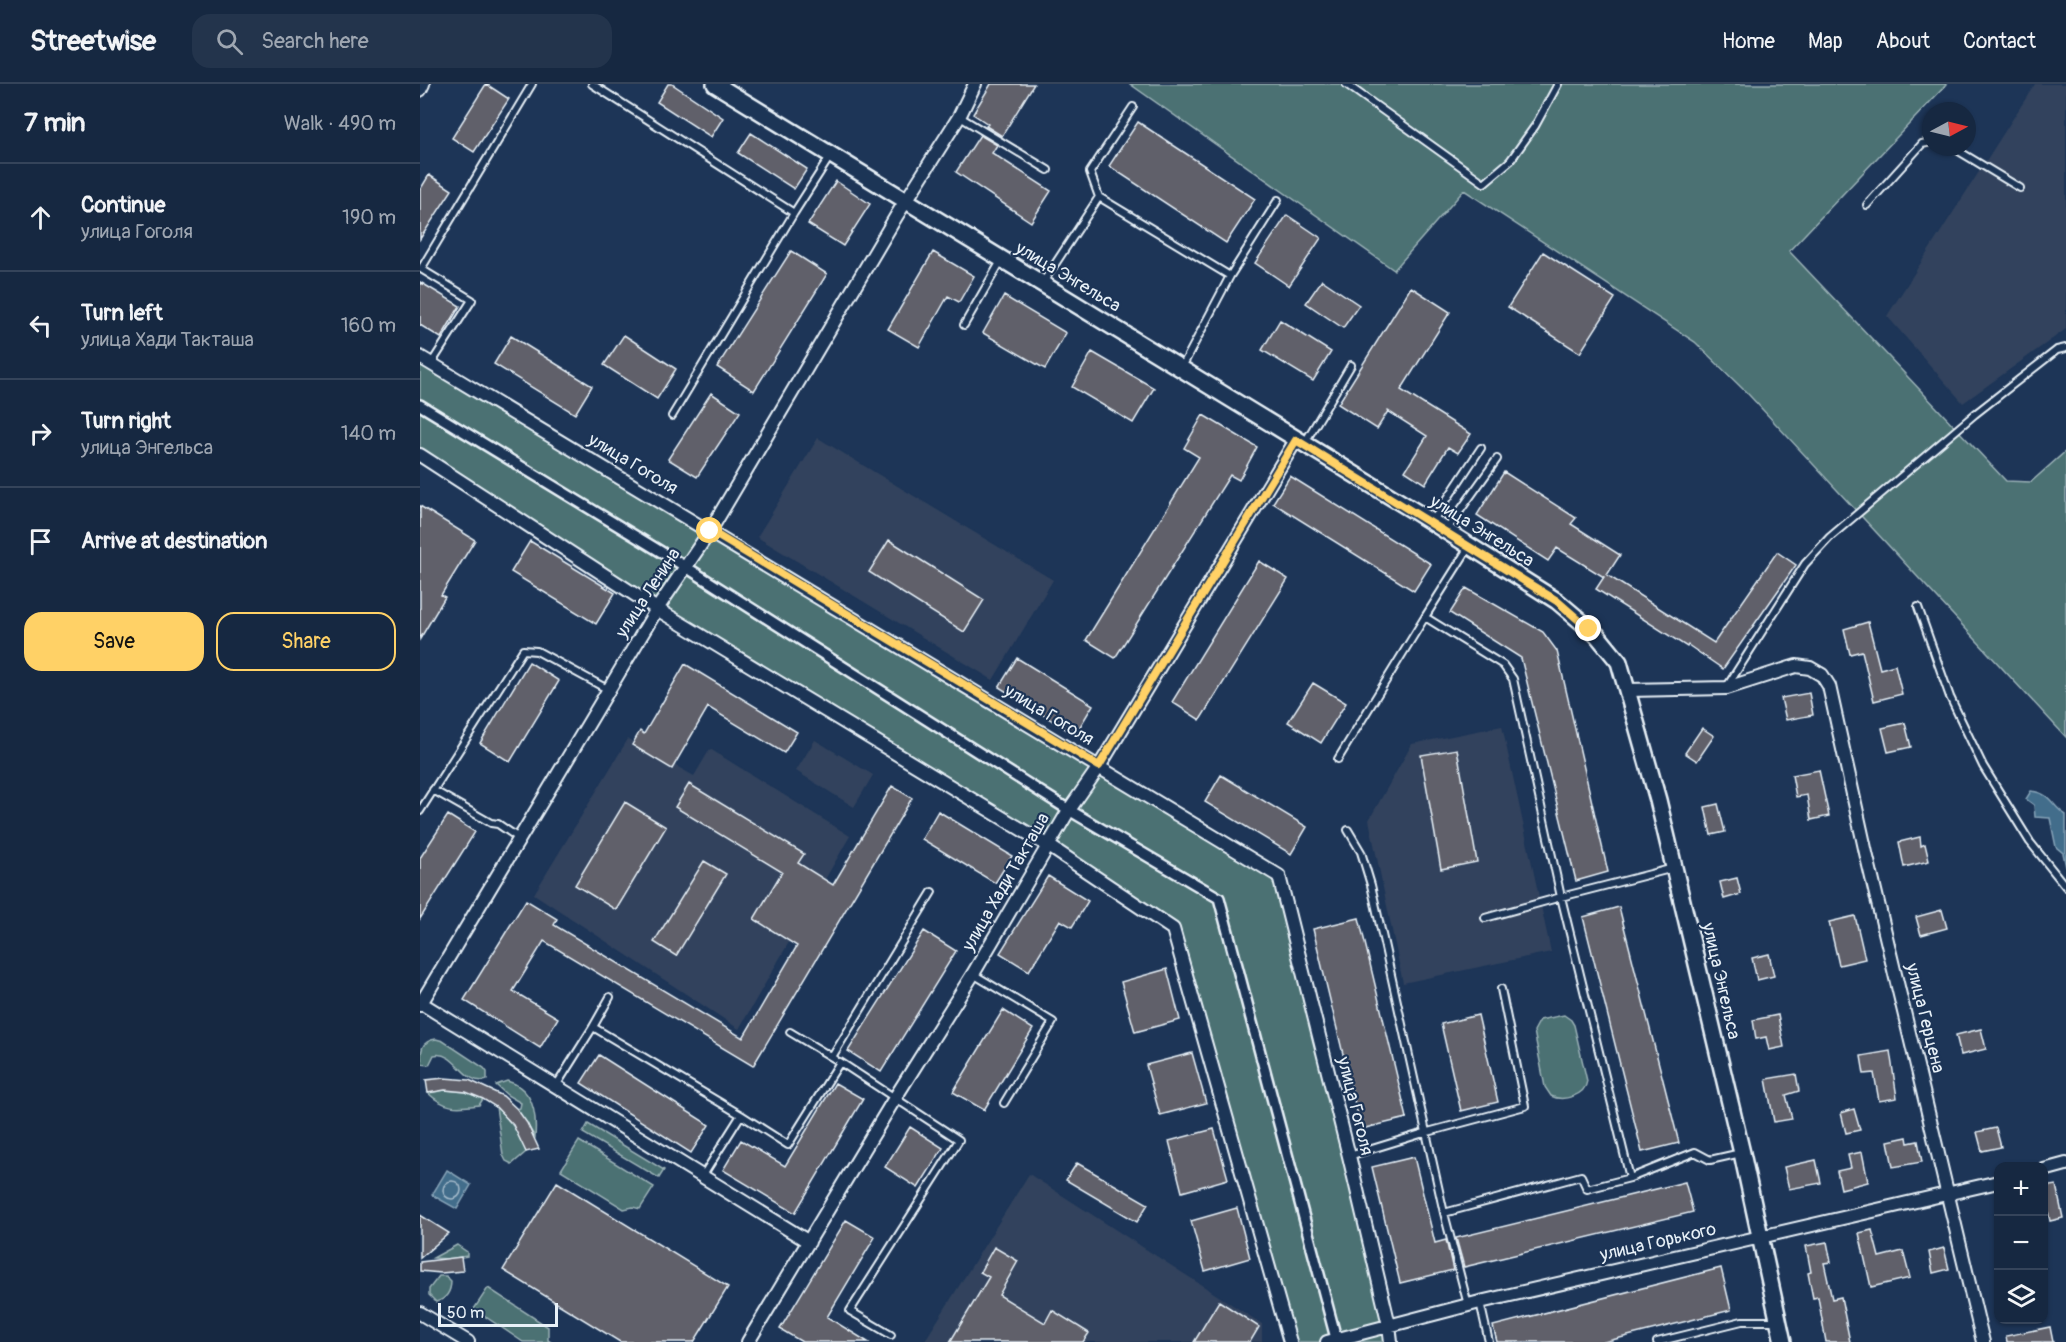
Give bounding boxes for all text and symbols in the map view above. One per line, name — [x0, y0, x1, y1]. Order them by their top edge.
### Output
search box — [192, 14, 612, 68]
text: Streetwise — [30, 24, 156, 59]
icon: search — [213, 25, 246, 58]
text: Search here — [261, 27, 369, 55]
text: Home — [1722, 28, 1775, 55]
text: Map — [1808, 28, 1843, 55]
text: About — [1876, 28, 1930, 55]
text: Contact — [1963, 28, 2036, 55]
north arrow — [1922, 102, 1976, 156]
text: 7 min — [24, 107, 86, 139]
text: Walk · 490 m — [284, 111, 396, 136]
text: Continue — [81, 191, 165, 219]
icon: ahead — [24, 201, 57, 234]
text: 190 m — [342, 205, 396, 230]
text: улица Гоголя — [81, 219, 193, 244]
street label: улица Энгельса — [1010, 236, 1125, 317]
text: Turn left — [81, 299, 163, 327]
icon: left — [24, 309, 57, 342]
text: 160 m — [341, 313, 396, 338]
text: улица Хади Такташа — [81, 327, 254, 352]
text: Turn right — [81, 407, 171, 435]
icon: right — [24, 417, 57, 450]
text: 140 m — [341, 421, 396, 446]
street label: улица Гоголя — [583, 428, 682, 500]
text: улица Энгельса — [81, 435, 213, 460]
street label: улица Энгельса — [1425, 489, 1538, 572]
route start — [696, 517, 722, 543]
icon: arrive — [24, 525, 57, 558]
text: Arrive at destination — [81, 527, 267, 555]
street label: улица Ленина — [610, 544, 686, 643]
button: Save — [24, 612, 204, 671]
button: Share — [216, 612, 396, 671]
route end — [1575, 615, 1601, 641]
street label: улица Гоголя — [999, 679, 1098, 751]
street label: улица Хади Такташа — [957, 809, 1055, 956]
street label: улица Энгельса — [1696, 920, 1746, 1041]
street label: улица Герцена — [1900, 960, 1950, 1075]
street label: улица Гоголя — [1331, 1053, 1378, 1158]
map controls — [1994, 1162, 2048, 1324]
button: + — [1994, 1162, 2048, 1216]
button: − — [1994, 1216, 2048, 1270]
street label: улица Горького — [1597, 1217, 1719, 1267]
button: layers — [1994, 1270, 2048, 1324]
scale bar — [438, 1300, 558, 1328]
text: 50 m — [447, 1303, 484, 1323]

